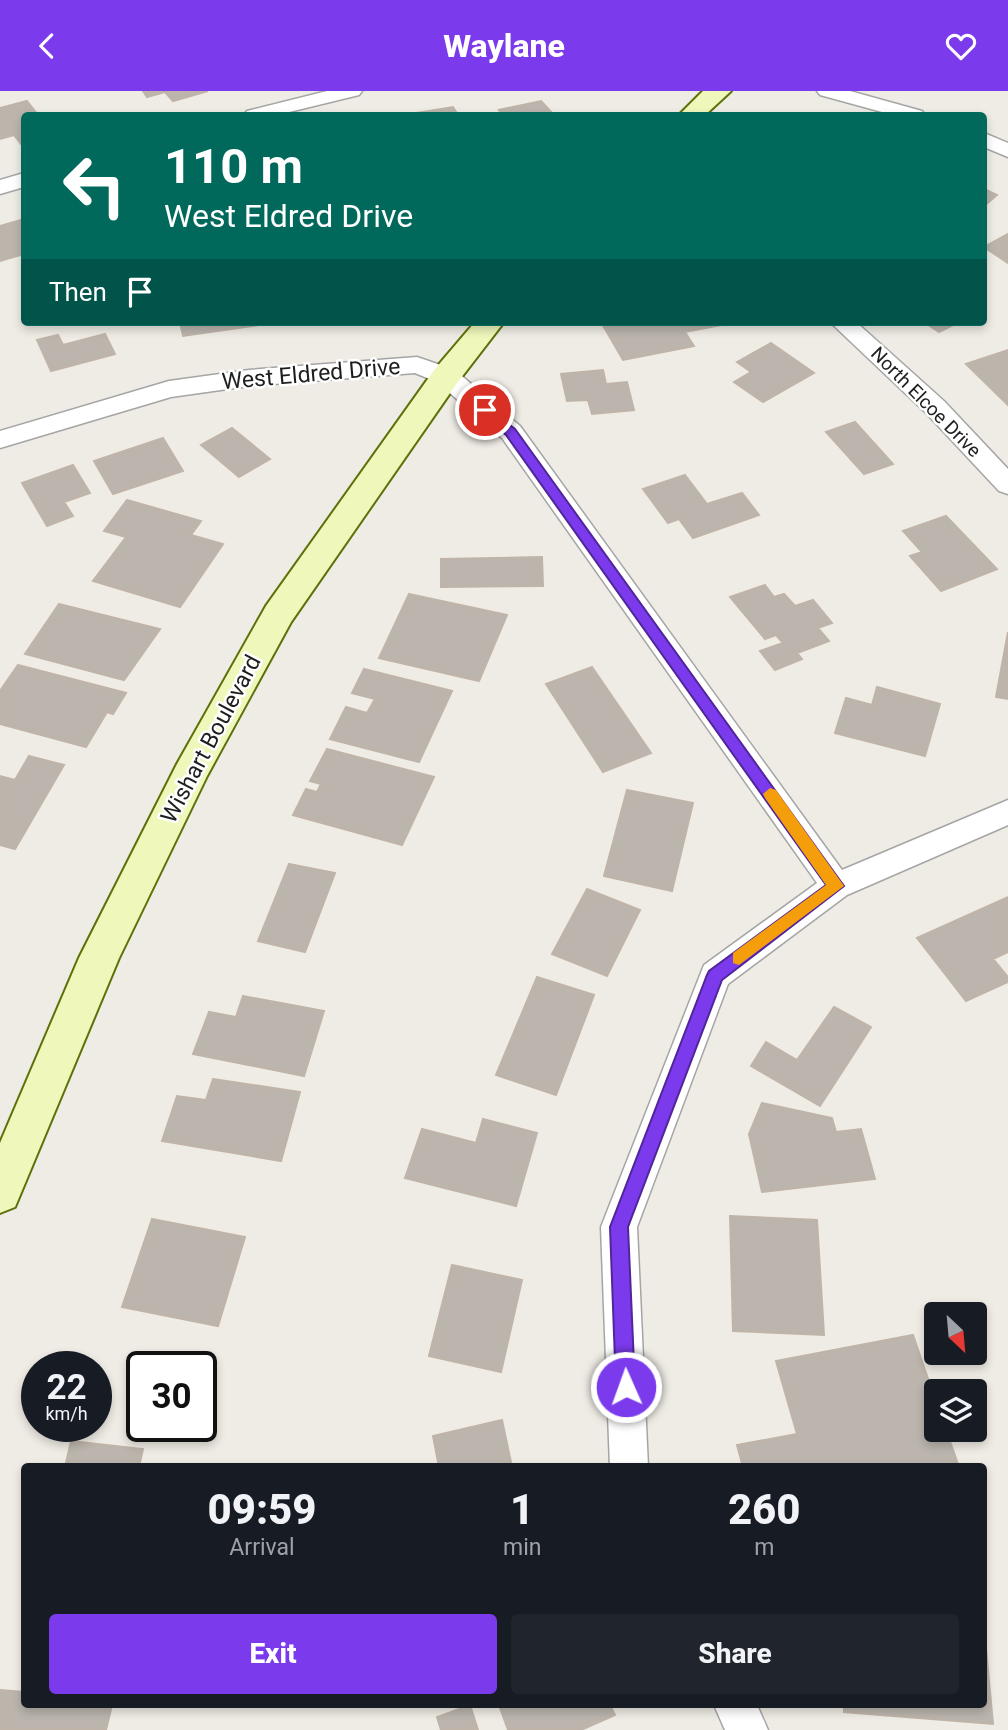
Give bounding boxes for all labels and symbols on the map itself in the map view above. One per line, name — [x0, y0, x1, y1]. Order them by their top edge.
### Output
street label: North Elcoe Drive — [866, 342, 986, 462]
street label: West Eldred Drive — [221, 353, 401, 395]
pin — [455, 380, 515, 440]
street label: Wishart Boulevard — [155, 650, 267, 828]
north arrow — [924, 1302, 987, 1365]
position arrow — [589, 1350, 663, 1424]
speed limit sign: 30 — [126, 1351, 217, 1442]

